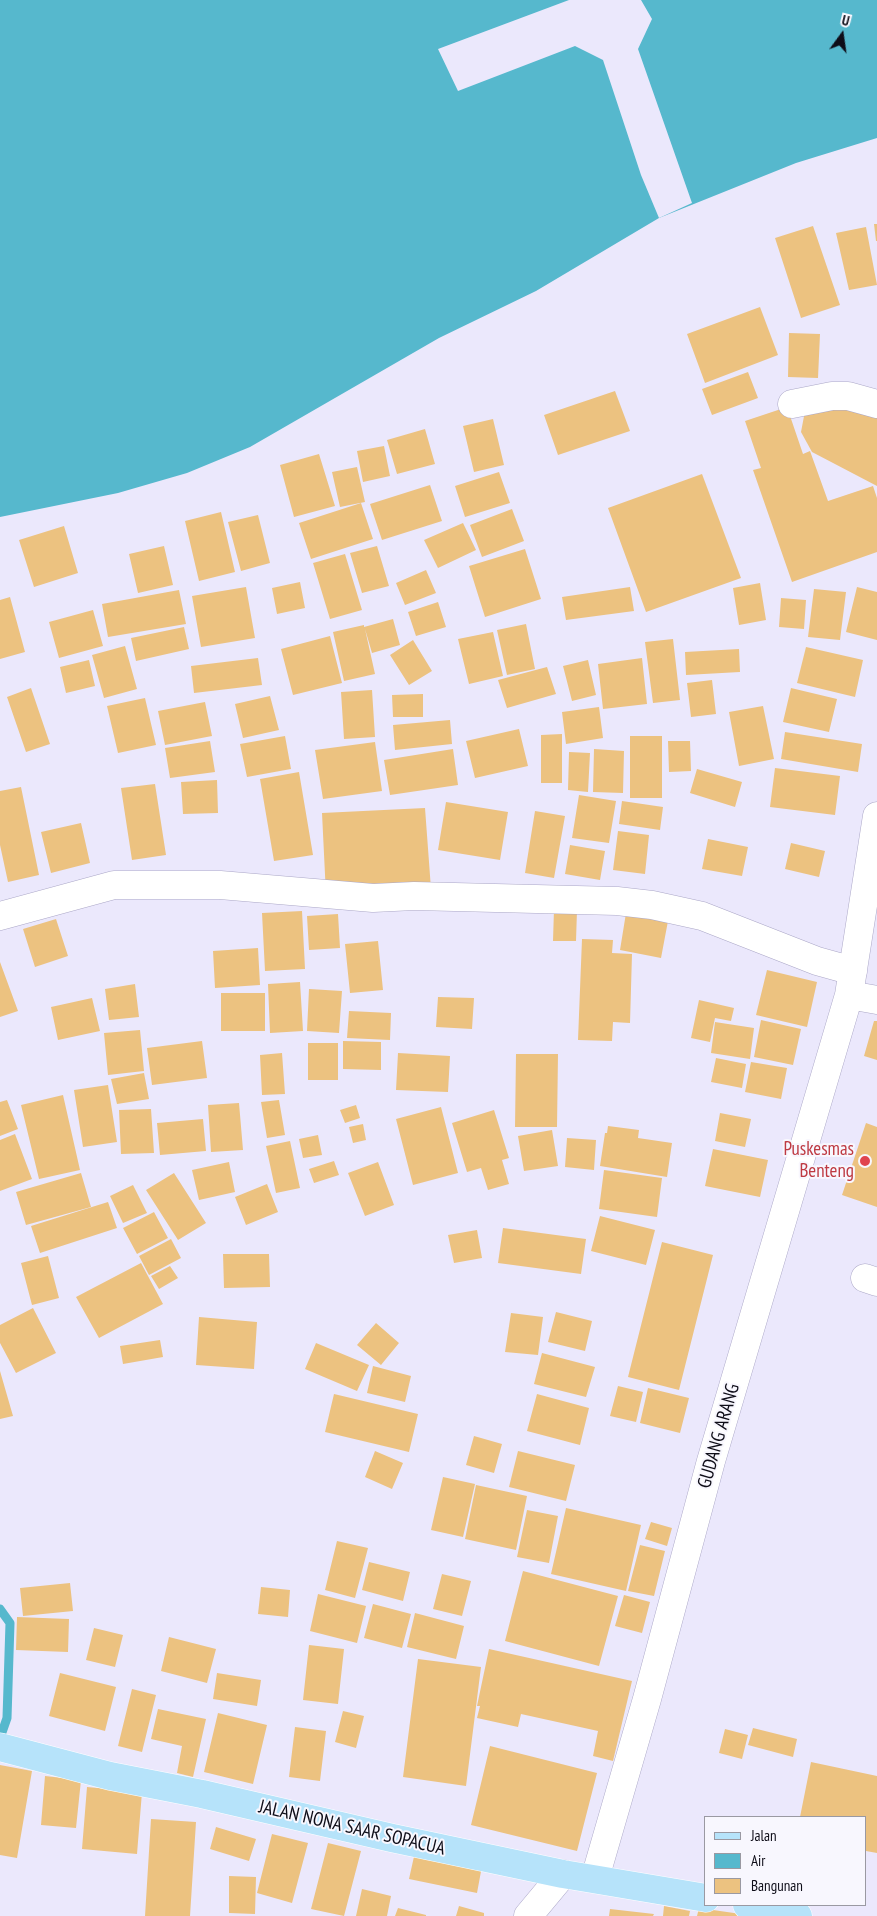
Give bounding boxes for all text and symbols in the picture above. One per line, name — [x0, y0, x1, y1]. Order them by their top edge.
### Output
north arrow — [817, 10, 867, 60]
text: U — [840, 11, 851, 30]
place label: Puskesmas Benteng — [783, 1139, 854, 1183]
marker: Puskesmas Benteng — [858, 1154, 872, 1168]
street label: GUDANG ARANG — [693, 1381, 745, 1491]
street label: JALAN NONA SAAR SOPACUA — [257, 1795, 447, 1861]
legend — [704, 1816, 867, 1906]
text: Jalan — [751, 1826, 777, 1845]
text: Air — [751, 1851, 765, 1870]
text: Bangunan — [751, 1876, 803, 1895]

